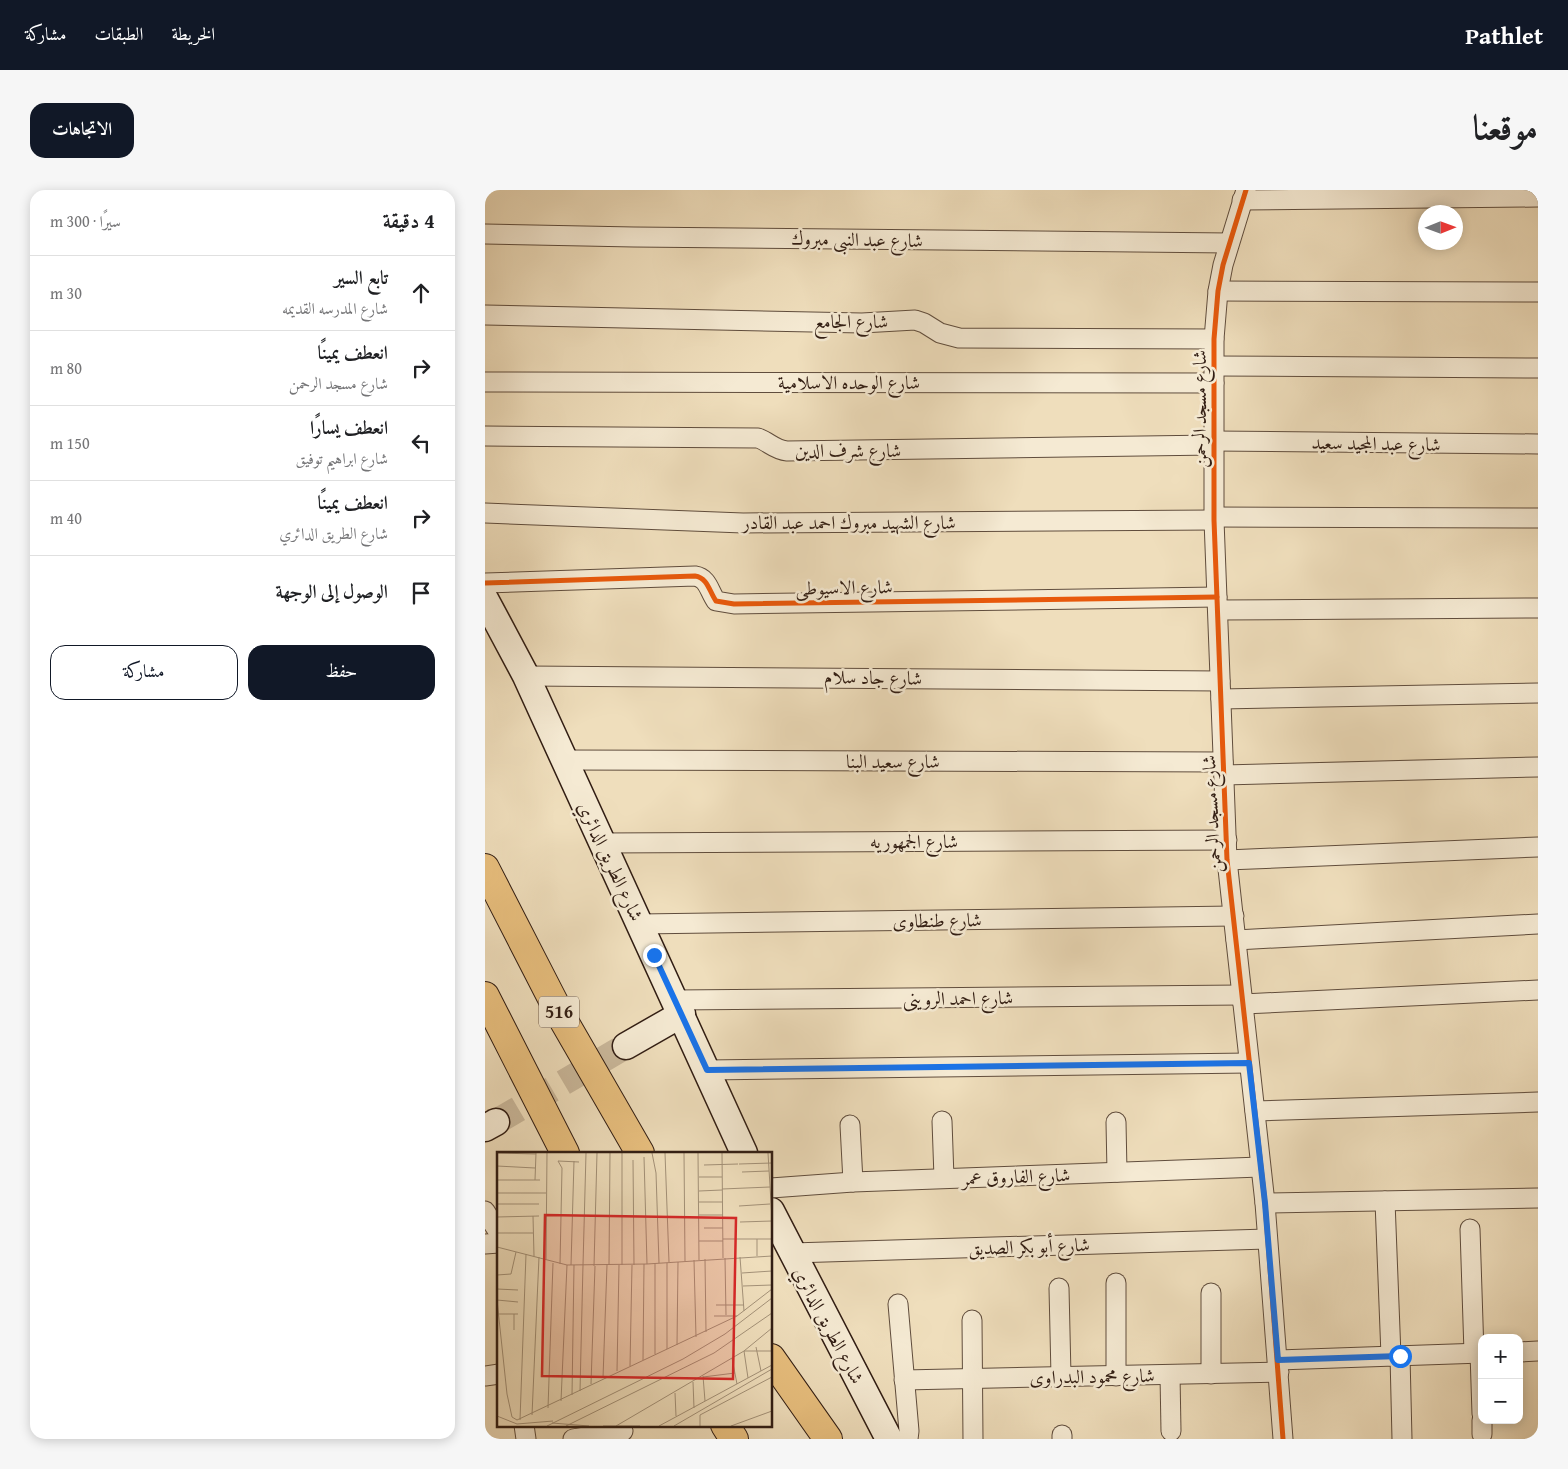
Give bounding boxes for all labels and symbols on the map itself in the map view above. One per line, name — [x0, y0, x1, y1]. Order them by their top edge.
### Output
north arrow — [1418, 205, 1463, 250]
street label: شارع عبد النبى مبروك — [791, 224, 923, 256]
street label: شارع الجامع — [814, 307, 888, 339]
street label: شارع مسجد الرحمن — [1185, 350, 1215, 468]
street label: شارع الوحده الاسلامية — [778, 368, 920, 398]
street label: شارع عبد المجيد سعيد — [1311, 428, 1441, 460]
street label: شارع شرف الدين — [795, 436, 901, 466]
street label: شارع الشهيد مبروك احمد عبد القادر — [740, 508, 956, 538]
street label: شارع الاسيوطى — [795, 572, 893, 604]
street label: شارع جاد سلام — [824, 662, 922, 695]
street label: شارع سعيد البنا — [846, 747, 940, 777]
street label: شارع مسجد الرحمن — [1194, 754, 1230, 874]
street label: شارع الطريق الدائري — [569, 797, 651, 926]
street label: شارع الجمهوريه — [870, 827, 958, 857]
street label: شارع طنطاوى — [892, 905, 982, 937]
route end — [643, 944, 666, 967]
street label: شارع احمد الروينى — [902, 983, 1014, 1015]
road number: 516 — [539, 996, 579, 1028]
inset map — [497, 1152, 773, 1426]
street label: شارع الفاروق عمر — [959, 1160, 1071, 1194]
street label: شارع أبو بكر الصديق — [968, 1230, 1090, 1264]
street label: شارع الطريق الدائري — [785, 1261, 872, 1390]
route start — [1389, 1345, 1412, 1368]
street label: شارع محمود البدراوى — [1029, 1361, 1155, 1393]

